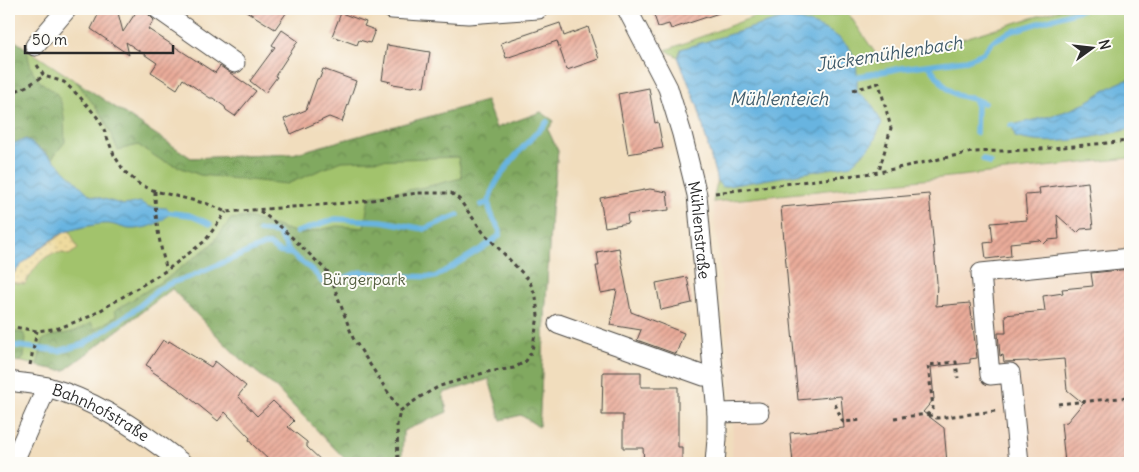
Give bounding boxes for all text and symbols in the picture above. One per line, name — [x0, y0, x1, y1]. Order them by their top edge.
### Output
scale bar — [25, 22, 172, 54]
north arrow — [1066, 22, 1116, 72]
text: 50 m — [32, 30, 67, 49]
water label: Jückemühlenbach — [814, 30, 964, 76]
text: N — [1095, 38, 1115, 52]
water label: Mühlenteich — [730, 87, 829, 110]
street label: Mühlenstraße — [684, 179, 715, 280]
park label: Bürgerpark — [322, 269, 406, 289]
street label: Bahnhofstraße — [50, 379, 153, 446]

